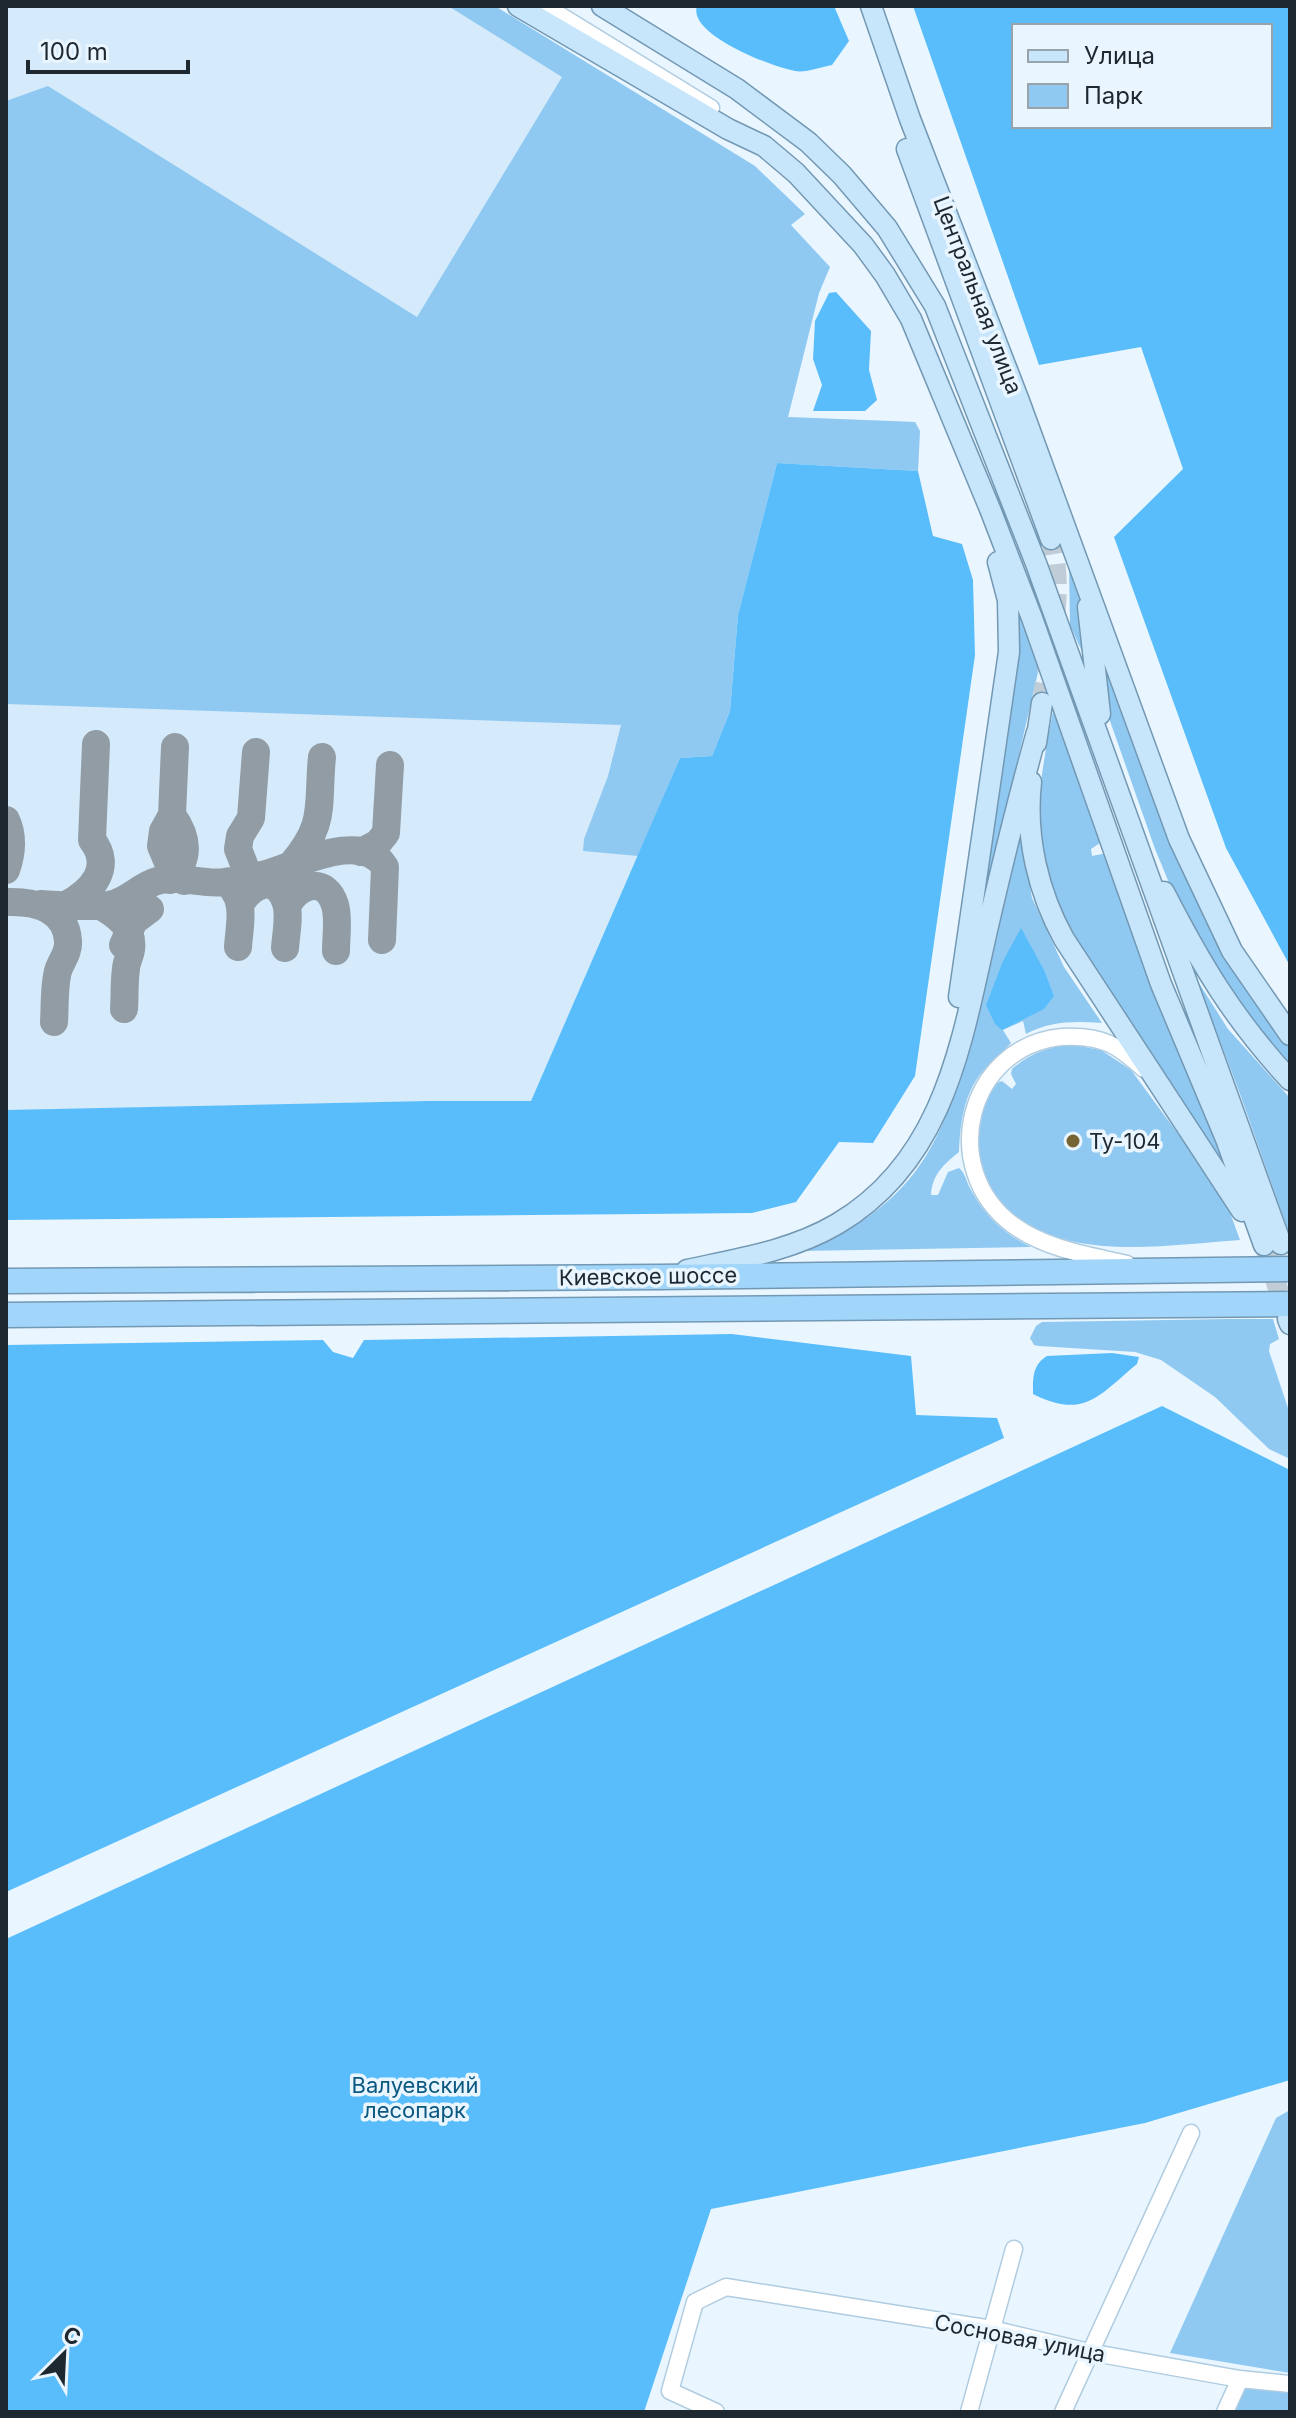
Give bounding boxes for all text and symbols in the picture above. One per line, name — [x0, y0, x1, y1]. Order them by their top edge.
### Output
scale bar — [28, 24, 188, 74]
legend — [1012, 24, 1272, 128]
text: 100 m — [40, 37, 108, 66]
text: Улица — [1084, 41, 1155, 70]
text: Парк — [1084, 81, 1143, 110]
street label: Центральная улица — [928, 193, 1028, 397]
place label: Ту-104 — [1089, 1128, 1160, 1154]
marker: Ту-104 — [1064, 1132, 1082, 1150]
street label: Киевское шоссе — [559, 1261, 737, 1291]
park label: Валуевский лесопарк — [352, 2072, 478, 2123]
street label: Сосновая улица — [932, 2309, 1108, 2367]
north arrow — [24, 2314, 104, 2394]
text: С — [59, 2321, 85, 2351]

